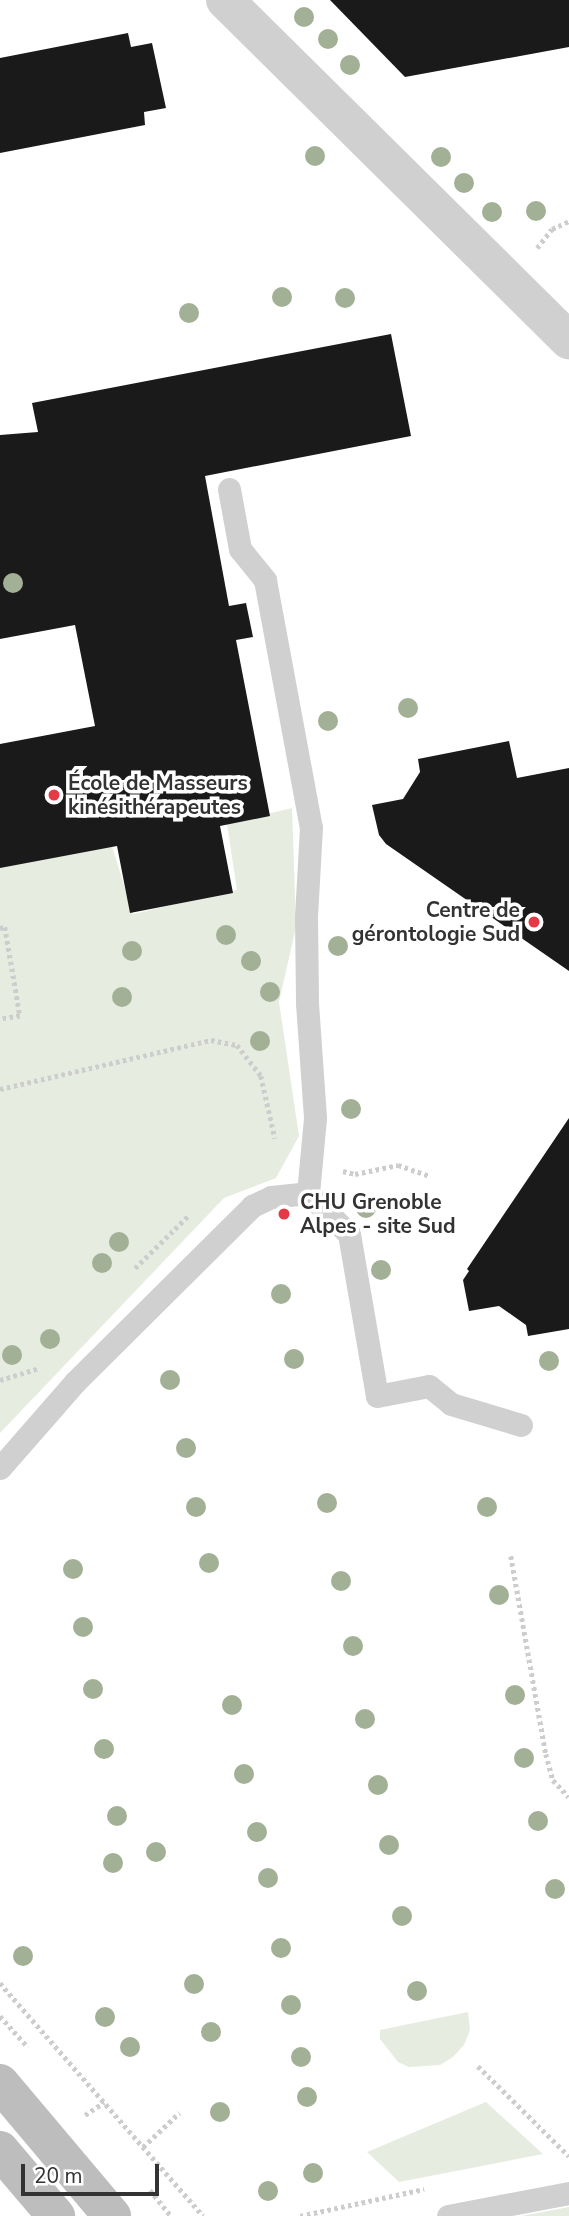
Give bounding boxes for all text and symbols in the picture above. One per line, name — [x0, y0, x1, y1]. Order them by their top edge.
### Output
place label: École de Masseurs kinésithérapeutes — [68, 770, 248, 820]
marker: École de Masseurs kinésithérapeutes — [46, 787, 62, 803]
place label: Centre de gérontologie Sud — [352, 897, 520, 947]
marker: Centre de gérontologie Sud — [526, 914, 542, 930]
place label: CHU Grenoble Alpes - site Sud — [300, 1189, 456, 1239]
marker: CHU Grenoble Alpes - site Sud — [274, 1204, 294, 1224]
scale bar — [24, 2150, 163, 2194]
text: 20 m — [34, 2162, 83, 2190]

